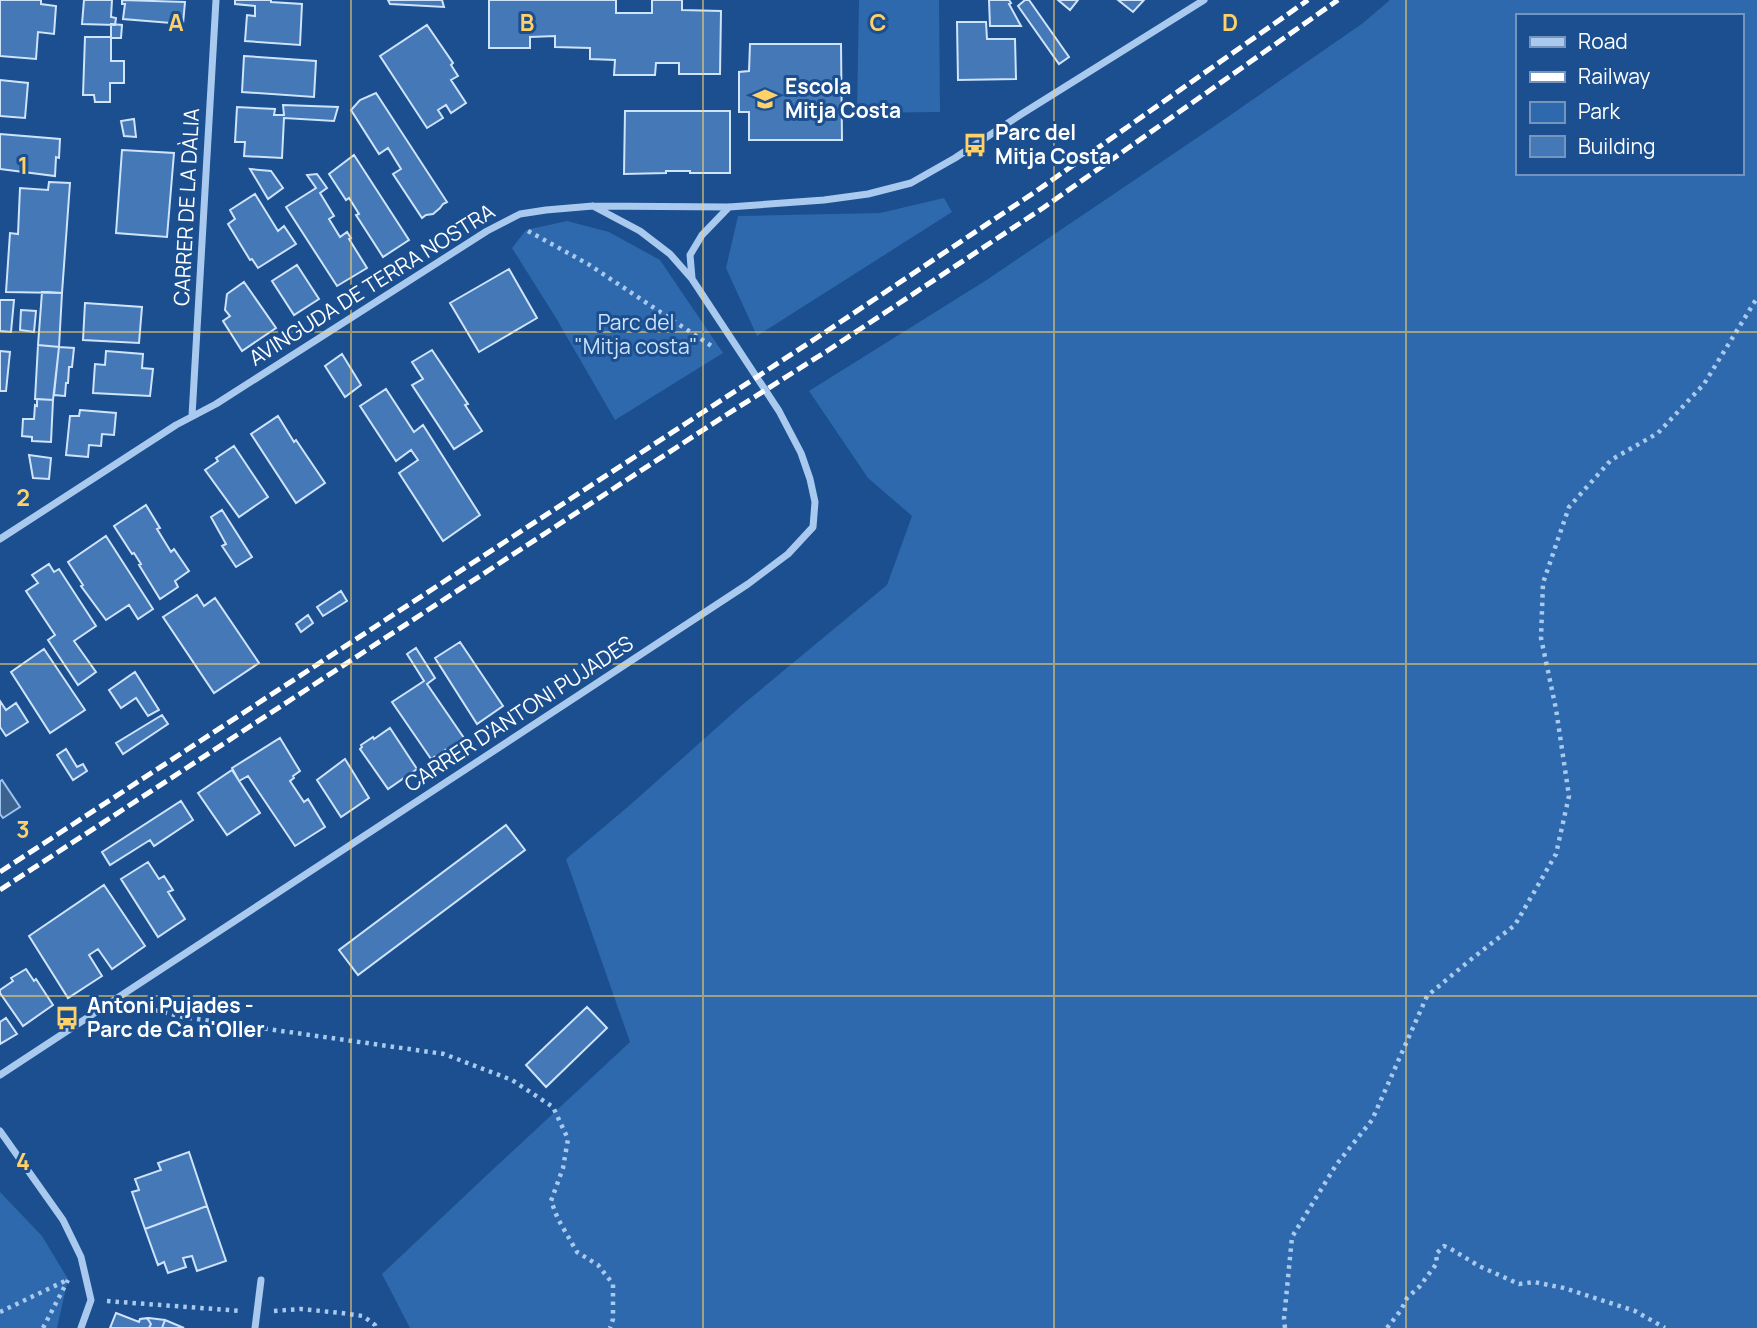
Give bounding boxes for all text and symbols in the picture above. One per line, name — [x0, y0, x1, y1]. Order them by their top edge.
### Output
text: A — [168, 6, 184, 38]
text: B — [520, 6, 534, 38]
text: C — [870, 6, 887, 38]
text: D — [1222, 6, 1238, 38]
legend — [1516, 14, 1743, 175]
text: Road — [1578, 27, 1628, 55]
text: Railway — [1578, 62, 1650, 90]
place label: Escola Mitja Costa — [785, 72, 901, 124]
school or university icon: Escola Mitja Costa — [751, 85, 779, 113]
text: Park — [1578, 97, 1620, 125]
street label: CARRER DE LA DÀLIA — [167, 107, 205, 307]
place label: Parc del Mitja Costa — [995, 118, 1111, 170]
bus stop icon: Parc del Mitja Costa — [961, 131, 989, 159]
text: Building — [1578, 132, 1655, 160]
text: 1 — [18, 149, 28, 181]
street label: AVINGUDA DE TERRA NOSTRA — [243, 197, 500, 372]
park label: Parc del "Mitja costa" — [575, 308, 697, 360]
text: 2 — [16, 481, 30, 513]
street label: CARRER D'ANTONI PUJADES — [399, 629, 638, 798]
text: 3 — [16, 813, 30, 845]
place label: Antoni Pujades - Parc de Ca n'Oller — [87, 991, 265, 1043]
bus stop icon: Antoni Pujades - Parc de Ca n'Oller — [53, 1004, 81, 1032]
text: 4 — [16, 1145, 30, 1177]

